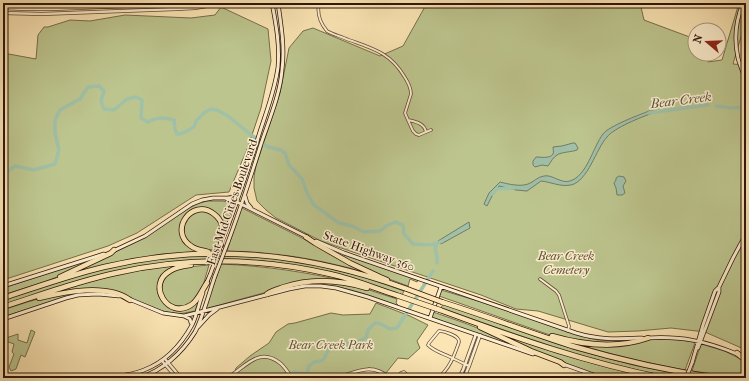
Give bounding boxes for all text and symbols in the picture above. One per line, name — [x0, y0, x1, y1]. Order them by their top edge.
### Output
north arrow — [687, 22, 727, 62]
text: N — [691, 32, 706, 45]
water label: Bear Creek — [649, 89, 713, 111]
street label: East Mid Cities Boulevard — [204, 137, 260, 267]
street label: State Highway 360 — [322, 228, 416, 274]
park label: Bear Creek Cemetery — [537, 249, 594, 277]
park label: Bear Creek Park — [288, 338, 373, 352]

